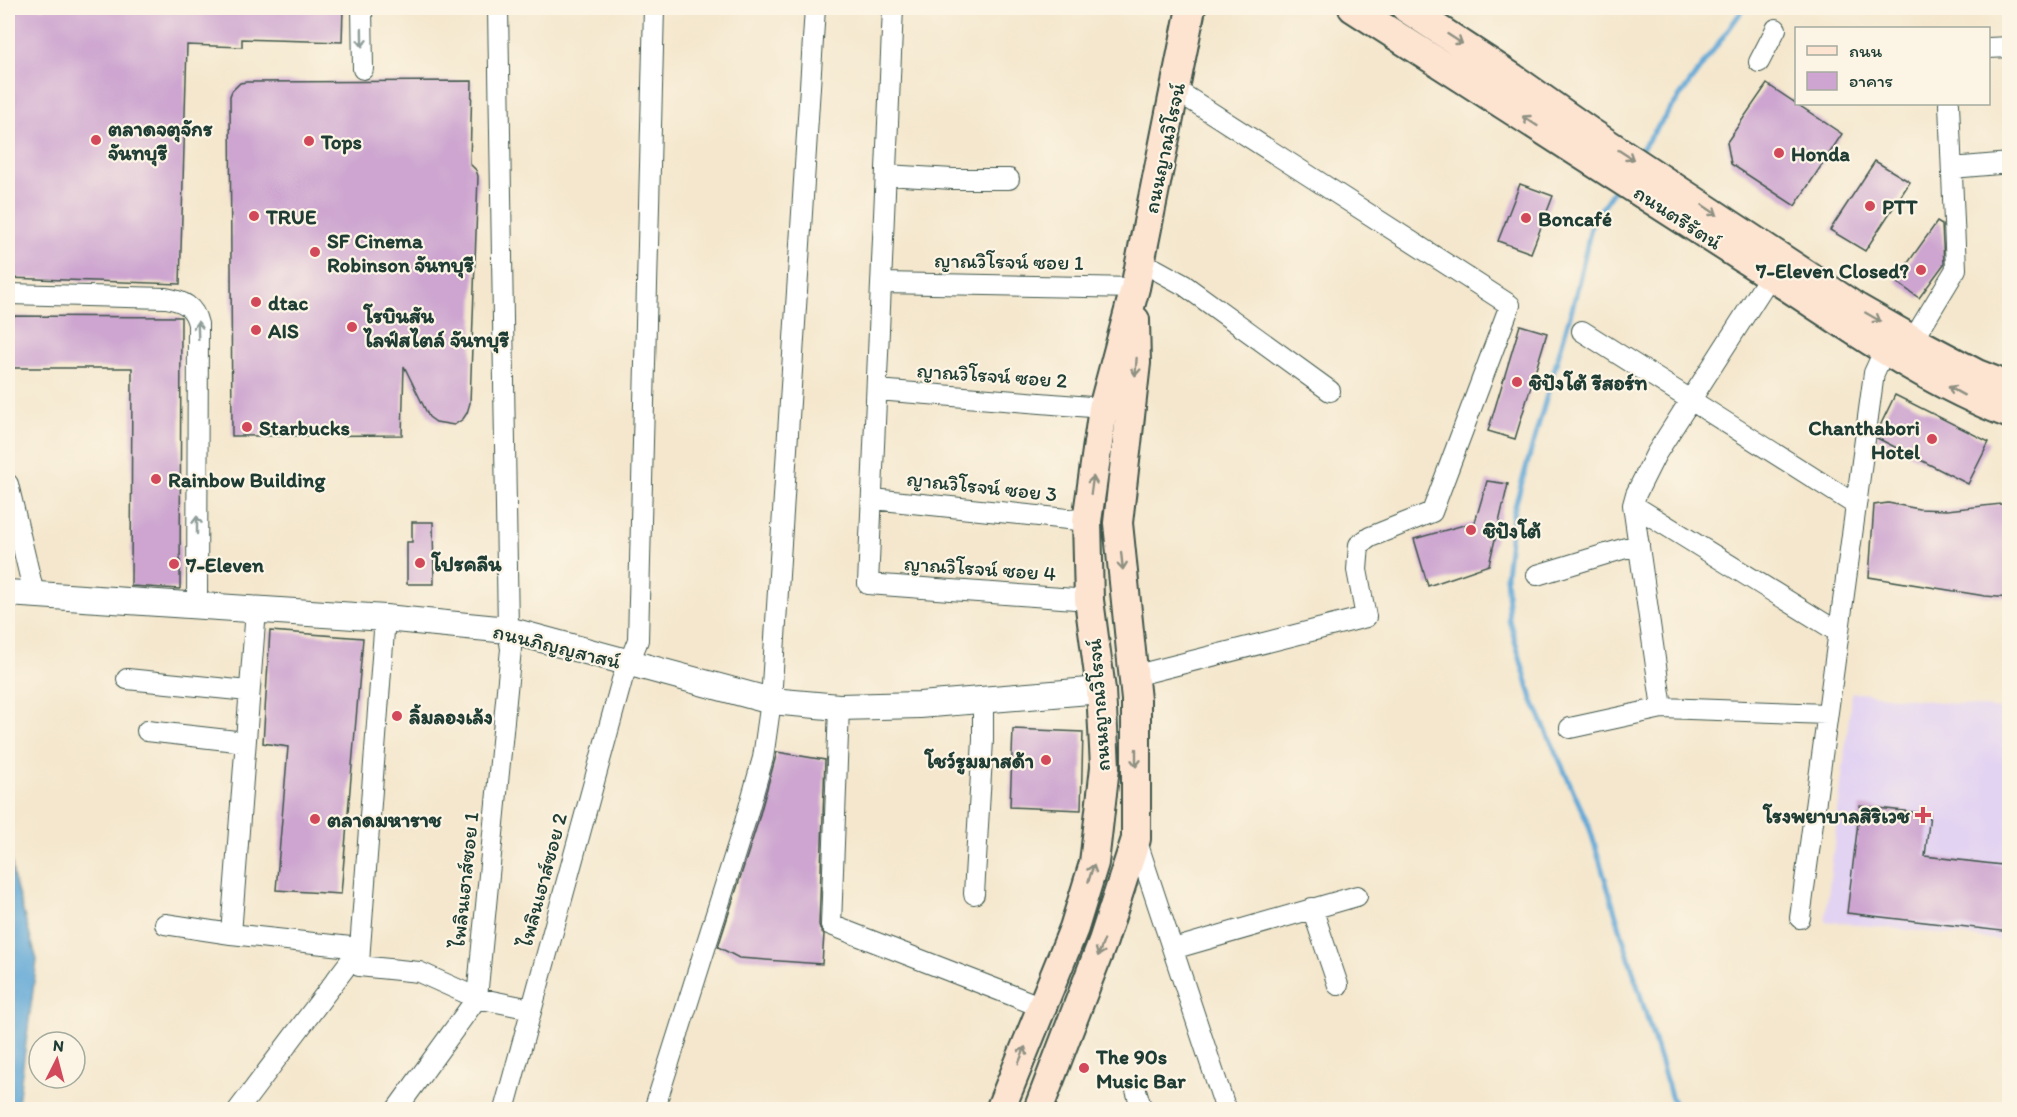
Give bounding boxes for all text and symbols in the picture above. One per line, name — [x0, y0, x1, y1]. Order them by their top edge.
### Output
legend — [1795, 27, 1990, 105]
one-way arrow — [356, 28, 368, 48]
one-way arrow — [1446, 33, 1463, 46]
text: ถนน — [1849, 40, 1883, 62]
text: อาคาร — [1849, 70, 1893, 92]
street label: ถนนญาณวิโรจน์ — [1138, 80, 1190, 216]
one-way arrow — [1522, 114, 1539, 127]
place label: ตลาดจตุจักร จันทบุรี — [108, 116, 213, 167]
place label: Tops — [320, 129, 362, 155]
marker: ตลาดจตุจักร จันทบุรี — [89, 133, 103, 147]
marker: Tops — [302, 134, 316, 148]
place label: Honda — [1791, 141, 1850, 166]
marker: Honda — [1772, 146, 1786, 160]
one-way arrow — [1617, 149, 1633, 161]
street label: ถนนตรีรัตน์ — [1629, 179, 1727, 255]
place label: PTT — [1882, 194, 1918, 219]
marker: PTT — [1863, 199, 1877, 213]
place label: TRUE — [265, 204, 317, 229]
one-way arrow — [1701, 204, 1717, 216]
place label: Boncafé — [1538, 206, 1612, 231]
marker: TRUE — [247, 209, 261, 223]
marker: Boncafé — [1519, 211, 1533, 225]
place label: SF Cinema Robinson จันทบุรี — [327, 228, 474, 279]
marker: SF Cinema Robinson จันทบุรี — [308, 245, 322, 259]
street label: ญาณวิโรจน์ ซอย 1 — [934, 247, 1084, 275]
place label: 7-Eleven Closed? — [1755, 258, 1909, 283]
marker: 7-Eleven Closed? — [1914, 263, 1928, 277]
place label: dtac — [268, 290, 308, 315]
marker: dtac — [249, 295, 263, 309]
place label: โรบินสัน ไลฟ์สไตล์ จันทบุรี — [363, 303, 510, 354]
one-way arrow — [1864, 311, 1881, 323]
place label: AIS — [267, 318, 299, 343]
one-way arrow — [192, 320, 203, 340]
marker: โรบินสัน ไลฟ์สไตล์ จันทบุรี — [345, 320, 359, 334]
marker: AIS — [249, 323, 263, 337]
street label: ญาณวิโรจน์ ซอย 2 — [916, 357, 1068, 393]
one-way arrow — [1130, 357, 1141, 377]
place label: ชิปังโต้ รีสอร์ท — [1528, 370, 1648, 395]
marker: ชิปังโต้ รีสอร์ท — [1510, 375, 1524, 389]
one-way arrow — [1948, 385, 1965, 397]
place label: Starbucks — [259, 415, 350, 440]
place label: Chanthabori Hotel — [1808, 415, 1921, 464]
marker: Starbucks — [240, 420, 254, 434]
marker: Chanthabori Hotel — [1925, 432, 1939, 446]
street label: ญาณวิโรจน์ ซอย 3 — [905, 466, 1059, 506]
place label: Rainbow Building — [168, 467, 326, 493]
marker: Rainbow Building — [149, 472, 163, 486]
one-way arrow — [1087, 476, 1098, 496]
one-way arrow — [191, 515, 203, 535]
place label: ชิปังโต้ — [1482, 518, 1541, 543]
marker: ชิปังโต้ — [1464, 523, 1478, 537]
street label: ญาณวิโรจน์ ซอย 4 — [903, 550, 1057, 586]
place label: โปรคลีน — [431, 551, 502, 576]
one-way arrow — [1117, 551, 1128, 570]
place label: 7-Eleven — [185, 552, 264, 577]
marker: โปรคลีน — [413, 556, 427, 570]
marker: 7-Eleven — [167, 557, 181, 571]
street label: ถนนภิญญสาสน์ — [491, 618, 623, 674]
street label: ถนนญาณวิโรจน์ — [1081, 638, 1115, 772]
place label: ลิ้มลองเล้ง — [409, 703, 493, 729]
marker: ลิ้มลองเล้ง — [390, 709, 404, 723]
place label: โชว์รูมมาสด้า — [924, 748, 1034, 775]
one-way arrow — [1130, 748, 1142, 768]
marker: โชว์รูมมาสด้า — [1039, 753, 1053, 767]
place label: โรงพยาบาลสิริเวช — [1762, 803, 1910, 828]
marker: โรงพยาบาลสิริเวช — [1914, 806, 1932, 824]
place label: ตลาดมหาราช — [327, 807, 442, 832]
street label: ไพลินเฮาส์ซอย 1 — [444, 810, 484, 950]
street label: ไพลินเฮาส์ซอย 2 — [512, 810, 572, 951]
marker: ตลาดมหาราช — [308, 812, 322, 826]
one-way arrow — [1086, 864, 1097, 883]
one-way arrow — [1094, 938, 1105, 956]
north arrow — [27, 1030, 87, 1090]
text: N — [52, 1036, 65, 1056]
place label: The 90s Music Bar — [1095, 1044, 1186, 1093]
one-way arrow — [1017, 1047, 1028, 1065]
marker: The 90s Music Bar — [1077, 1061, 1091, 1075]

